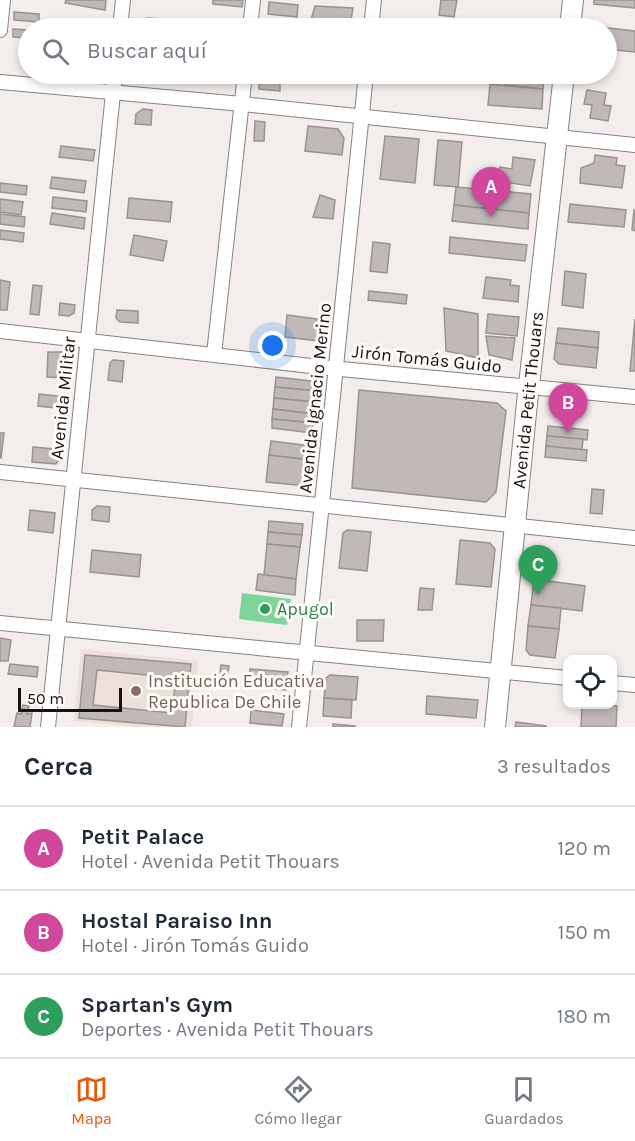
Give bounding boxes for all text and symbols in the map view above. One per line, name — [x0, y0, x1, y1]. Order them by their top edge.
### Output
search box — [18, 18, 617, 84]
icon: search — [39, 35, 72, 68]
text: Buscar aquí — [87, 38, 207, 64]
pin: A — [472, 168, 510, 217]
street label: Avenida Ignacio Merino — [294, 302, 336, 494]
street label: Avenida Petit Thouars — [508, 310, 548, 490]
your location — [258, 331, 287, 360]
street label: Avenida Militar — [46, 335, 80, 461]
street label: Jirón Tomás Guido — [351, 340, 503, 378]
pin: B — [548, 384, 588, 433]
pin: C — [518, 546, 558, 595]
place label: Apugol — [277, 598, 334, 620]
marker: Apugol — [258, 602, 272, 616]
map controls — [563, 655, 617, 709]
button: locate — [563, 655, 617, 709]
place label: Institución Educativa Republica De Chile — [148, 670, 325, 713]
marker: Institución Educativa Republica De Chile — [129, 684, 143, 698]
scale bar — [18, 685, 122, 712]
text: 50 m — [27, 689, 64, 708]
text: Cerca — [24, 751, 93, 782]
text: 3 resultados — [497, 755, 611, 778]
text: Petit Palace — [81, 824, 204, 850]
text: A — [37, 837, 50, 860]
text: 120 m — [557, 837, 611, 860]
text: Hotel · Avenida Petit Thouars — [81, 850, 340, 873]
text: Hostal Paraiso Inn — [81, 908, 273, 934]
text: B — [37, 921, 50, 944]
text: 150 m — [558, 921, 611, 944]
text: Hotel · Jirón Tomás Guido — [81, 934, 309, 957]
text: Spartan's Gym — [81, 992, 233, 1018]
text: C — [37, 1005, 50, 1028]
text: 180 m — [557, 1005, 611, 1028]
text: Deportes · Avenida Petit Thouars — [81, 1018, 374, 1041]
tab: Mapa — [71, 1073, 112, 1128]
tab: Cómo llegar — [255, 1073, 341, 1128]
tab: Guardados — [484, 1073, 564, 1128]

